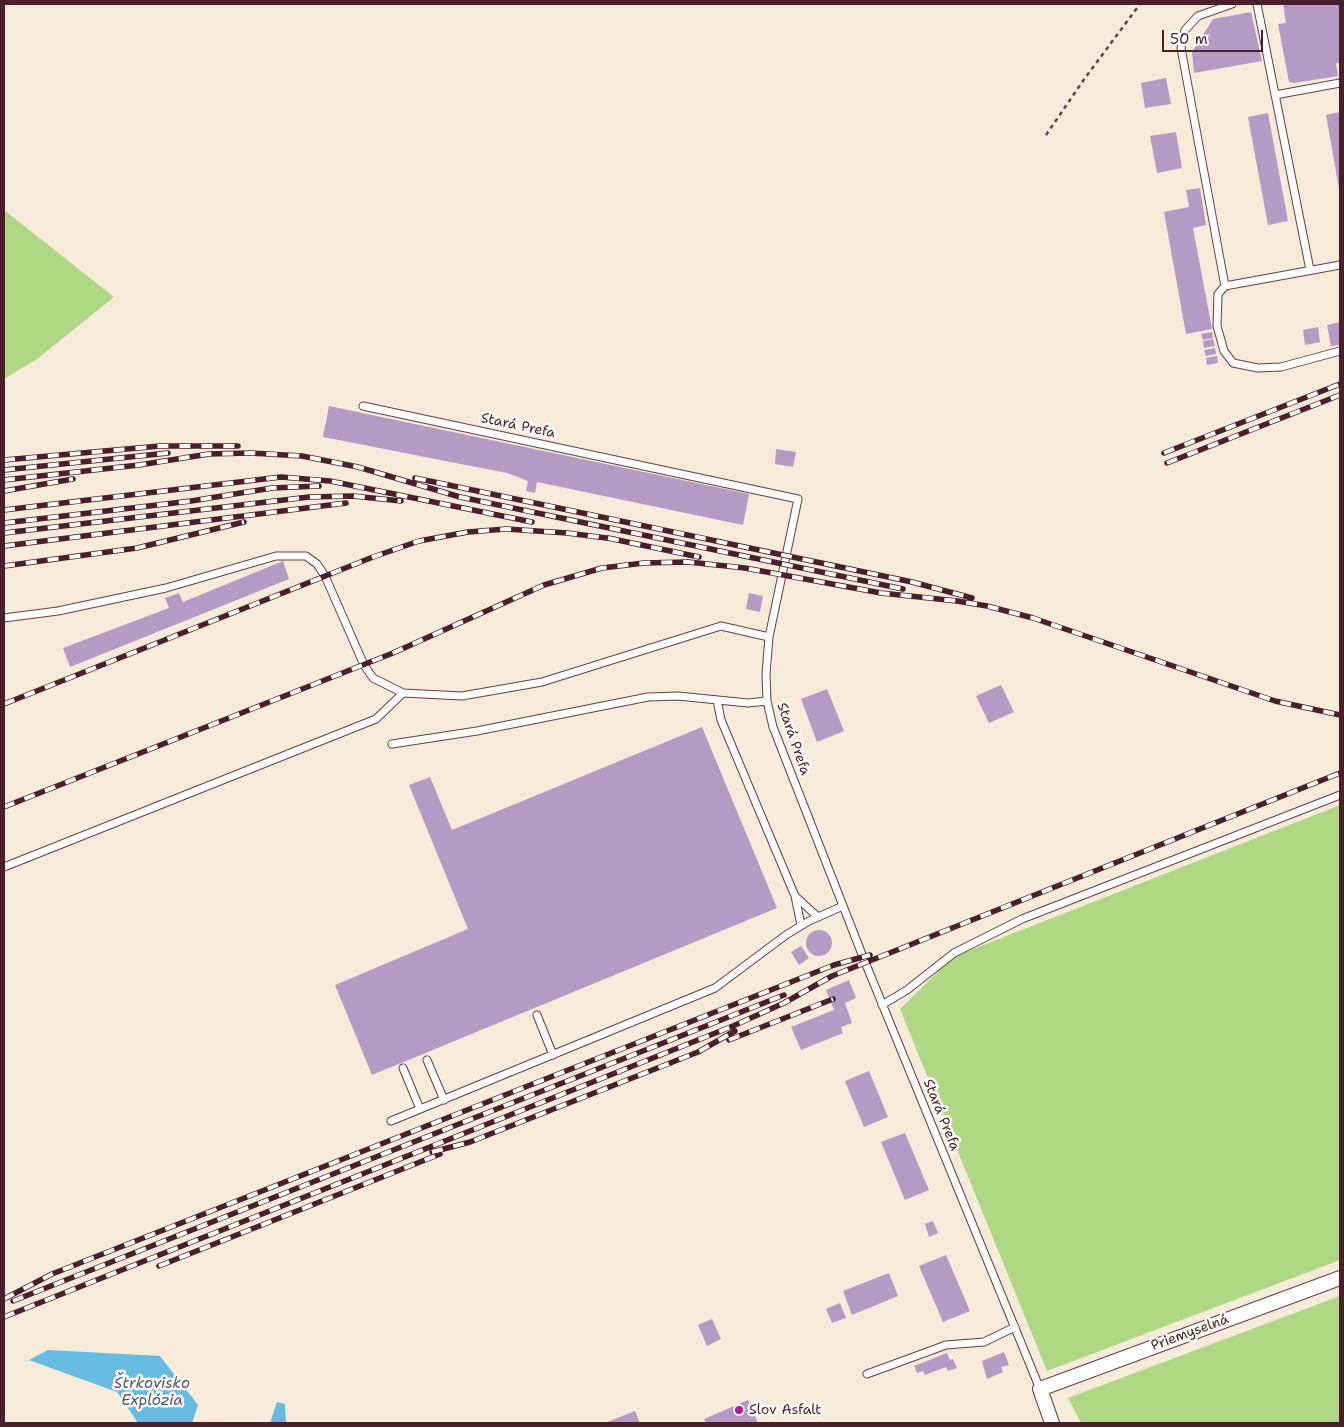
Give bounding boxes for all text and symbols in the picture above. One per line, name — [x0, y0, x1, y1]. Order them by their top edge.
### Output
scale bar — [1164, 20, 1265, 52]
text: 50 m — [1170, 29, 1208, 49]
street label: Stará Prefa — [479, 410, 557, 442]
street label: Stará Prefa — [773, 700, 813, 778]
street label: Stará Prefa — [919, 1077, 963, 1153]
street label: Priemyselná — [1149, 1311, 1231, 1355]
water label: Štrkovisko Explózia — [114, 1375, 190, 1410]
place label: Slov Asfalt — [749, 1402, 821, 1418]
marker: Slov Asfalt — [733, 1404, 745, 1416]

